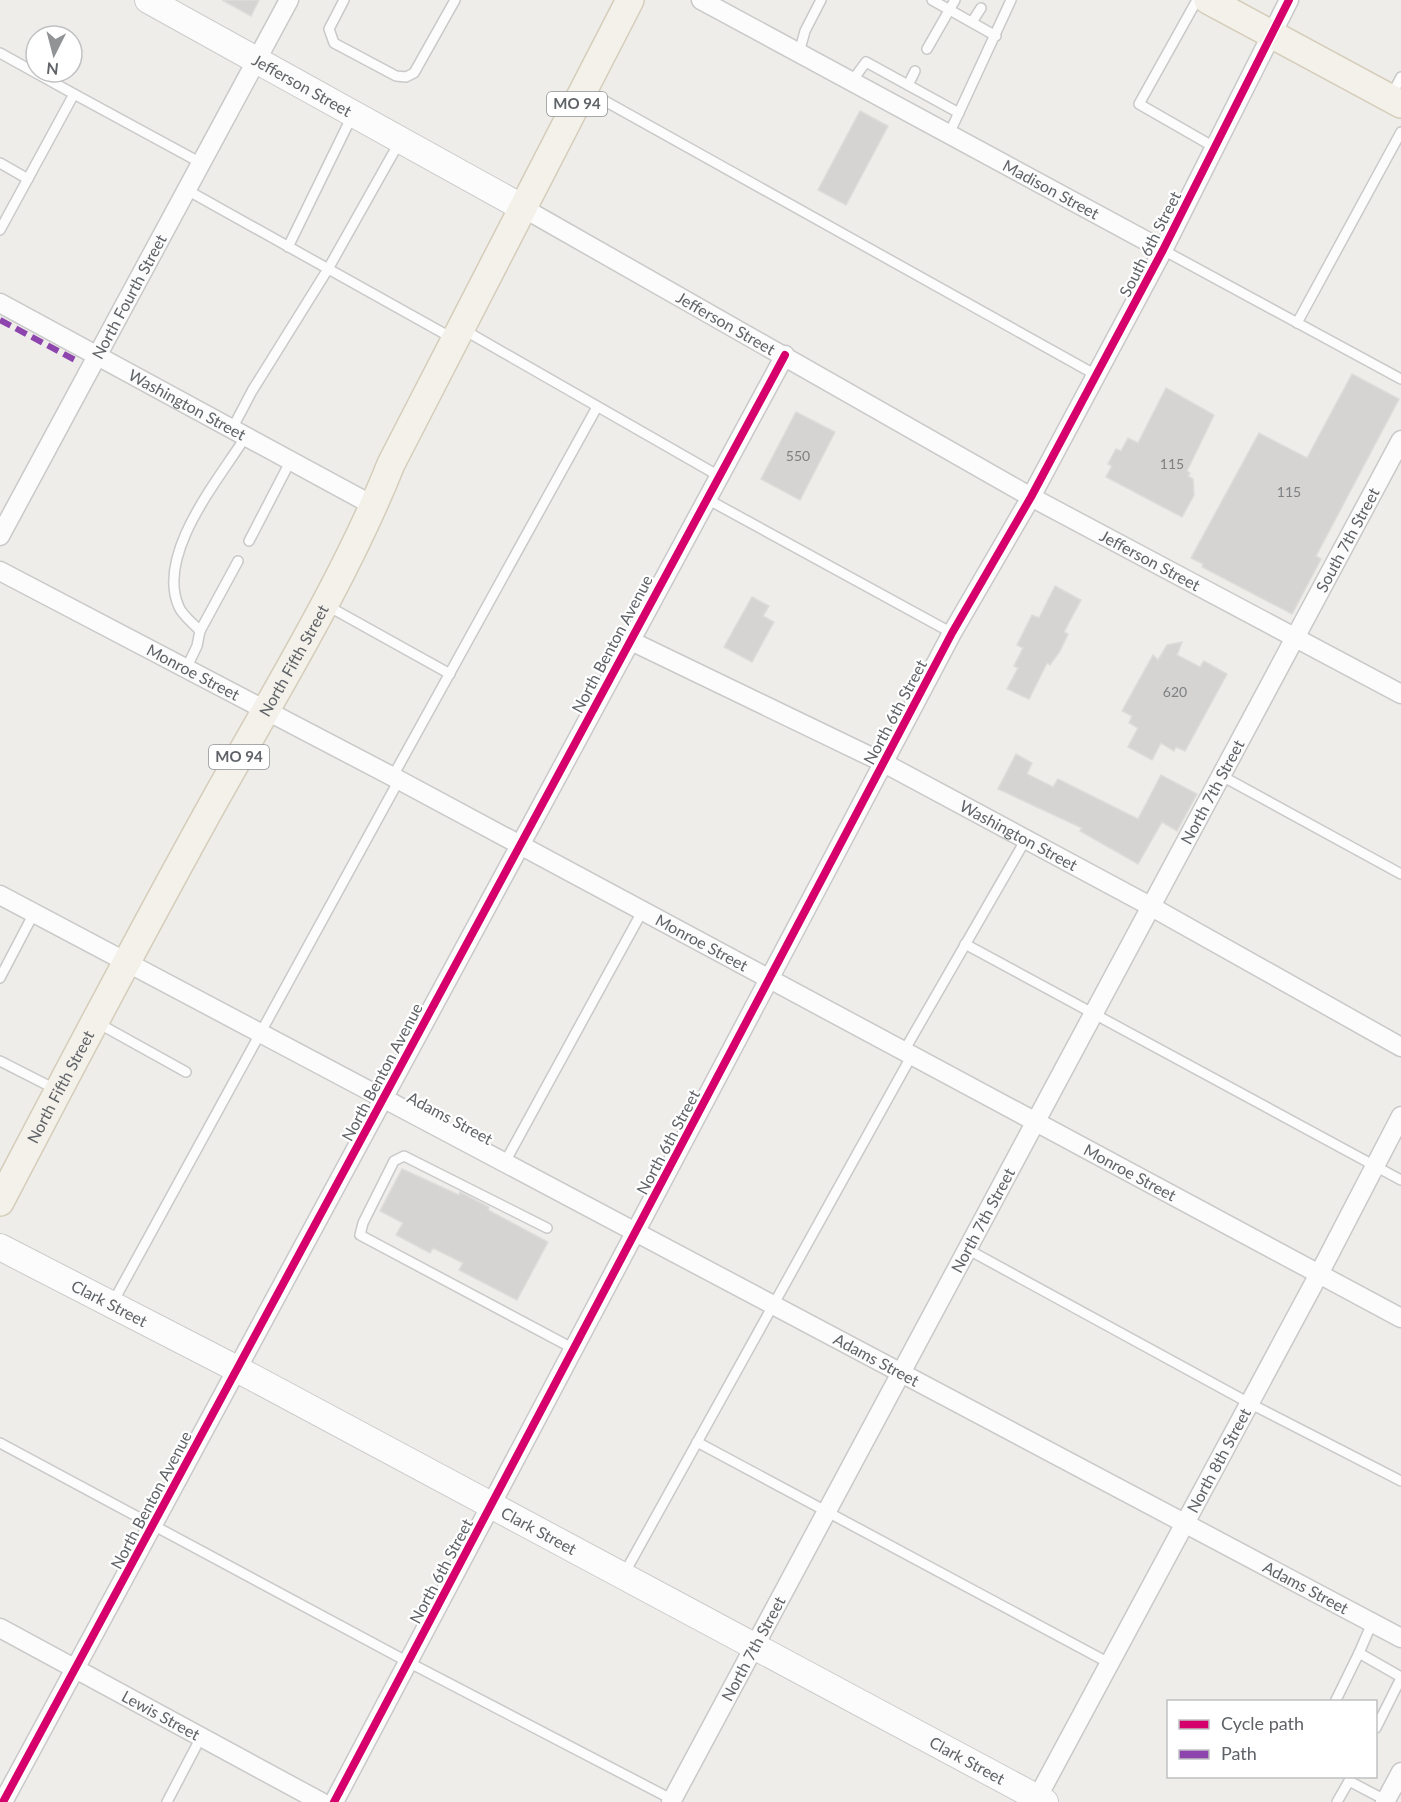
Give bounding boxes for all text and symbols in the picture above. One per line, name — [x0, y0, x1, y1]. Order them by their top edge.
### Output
north arrow — [24, 24, 84, 84]
street label: Jefferson Street — [249, 50, 355, 120]
text: N — [45, 59, 60, 80]
road number: MO 94 — [547, 92, 607, 116]
street label: Madison Street — [1000, 155, 1103, 223]
street label: South 6th Street — [1115, 188, 1184, 300]
street label: North Fourth Street — [87, 231, 170, 362]
street label: Jefferson Street — [673, 287, 779, 359]
street label: Washington Street — [126, 365, 250, 444]
house number: 550 — [786, 447, 810, 464]
house number: 115 — [1160, 455, 1184, 472]
house number: 115 — [1277, 483, 1301, 500]
street label: South 7th Street — [1311, 484, 1383, 595]
street label: Jefferson Street — [1097, 525, 1204, 594]
street label: North Benton Avenue — [567, 572, 656, 716]
street label: North Fifth Street — [255, 601, 332, 719]
street label: Monroe Street — [144, 640, 243, 704]
street label: North 6th Street — [859, 656, 930, 767]
house number: 620 — [1163, 683, 1187, 700]
street label: North 7th Street — [1176, 736, 1248, 847]
road number: MO 94 — [209, 745, 269, 769]
street label: Washington Street — [957, 796, 1081, 874]
street label: Monroe Street — [653, 910, 752, 975]
street label: North Benton Avenue — [337, 1000, 426, 1144]
street label: North Fifth Street — [23, 1027, 98, 1146]
street label: North 6th Street — [632, 1086, 703, 1197]
street label: Adams Street — [404, 1087, 496, 1148]
street label: Monroe Street — [1081, 1140, 1180, 1205]
street label: North 7th Street — [947, 1164, 1018, 1276]
street label: Clark Street — [68, 1275, 151, 1330]
street label: Adams Street — [831, 1329, 923, 1390]
street label: North 8th Street — [1183, 1404, 1254, 1516]
street label: North Benton Avenue — [106, 1428, 195, 1572]
street label: Clark Street — [498, 1502, 580, 1558]
street label: North 6th Street — [405, 1515, 476, 1626]
street label: Adams Street — [1260, 1557, 1352, 1618]
street label: North 7th Street — [717, 1593, 789, 1704]
street label: Lewis Street — [119, 1686, 204, 1744]
legend — [1167, 1700, 1377, 1778]
text: Cycle path — [1221, 1712, 1304, 1734]
street label: Clark Street — [927, 1732, 1009, 1788]
text: Path — [1221, 1742, 1257, 1764]

